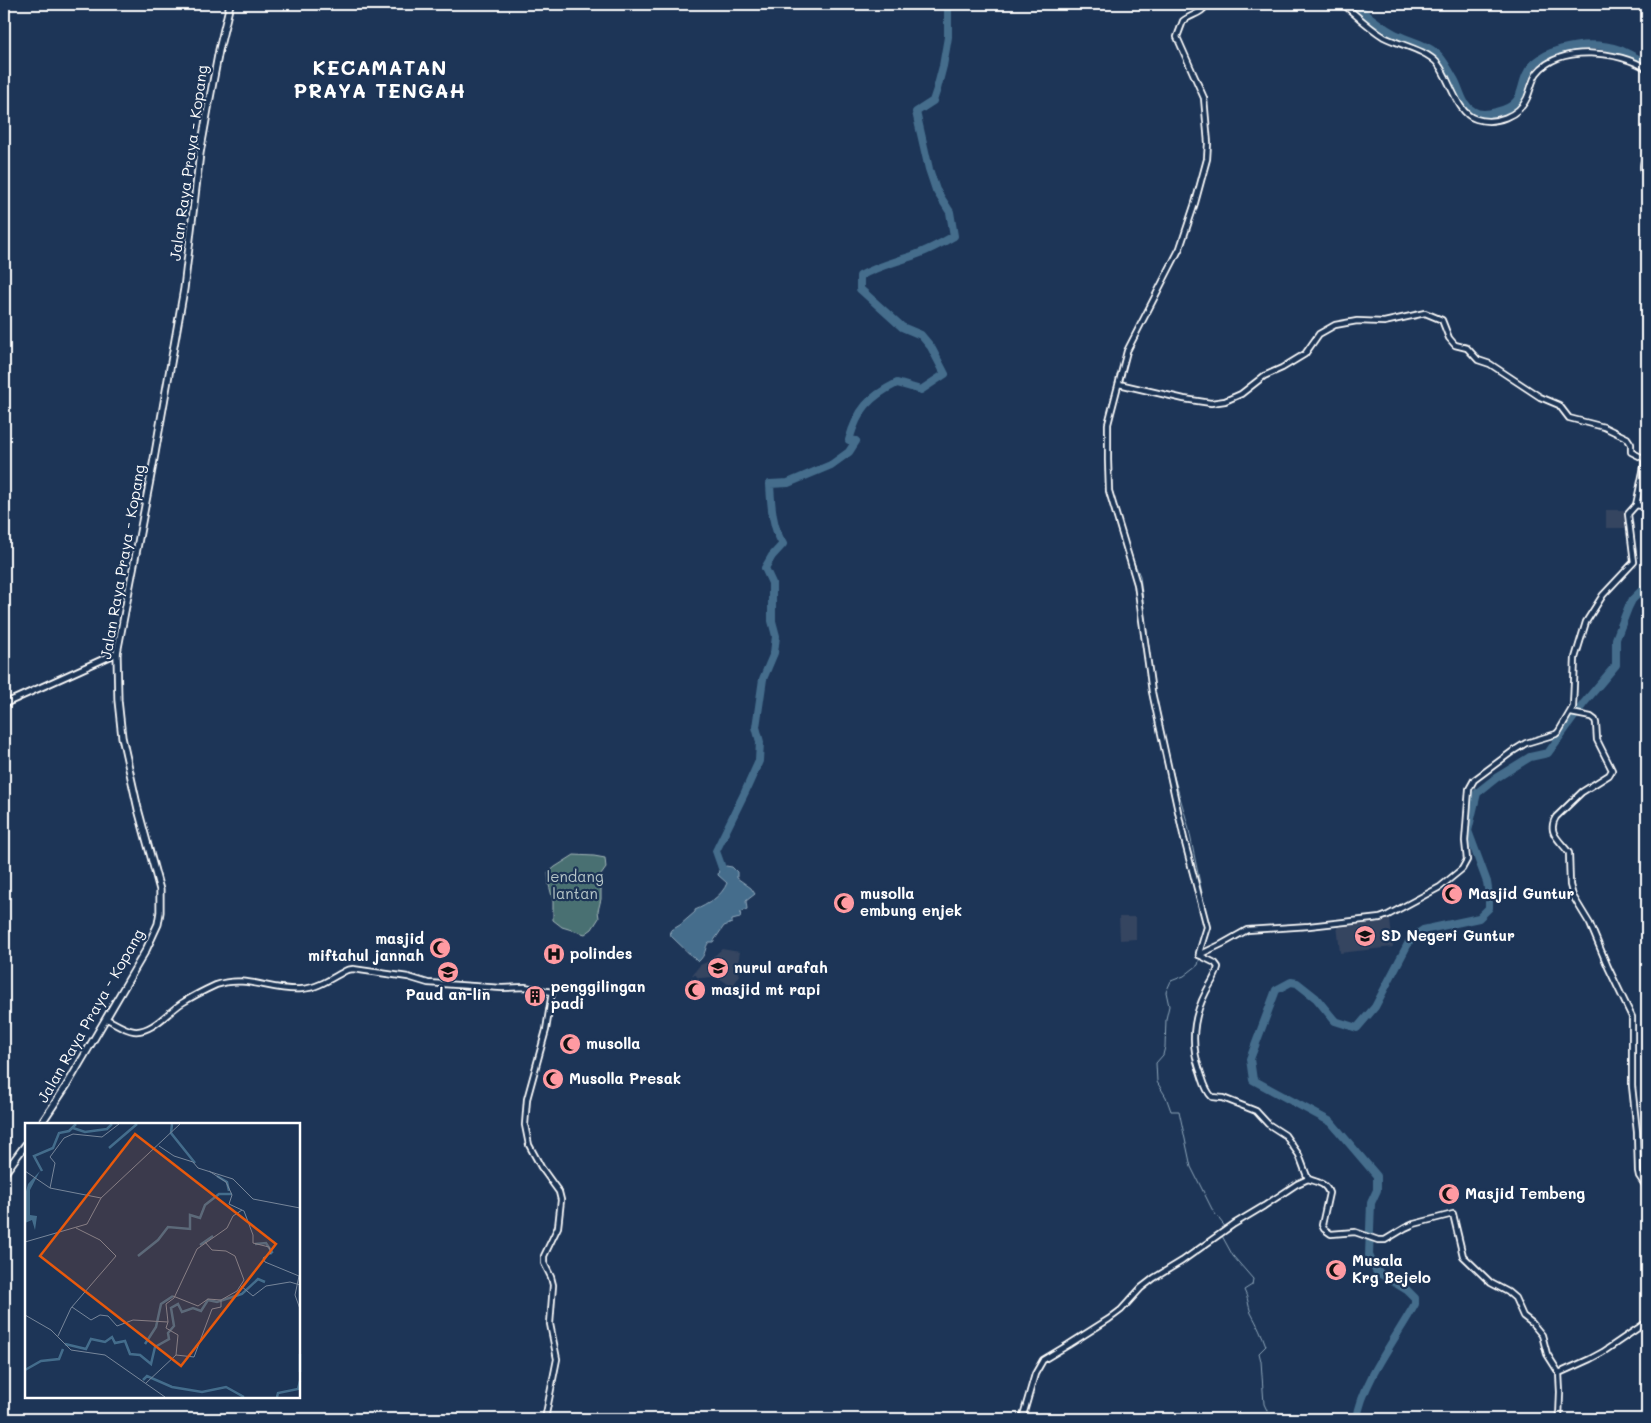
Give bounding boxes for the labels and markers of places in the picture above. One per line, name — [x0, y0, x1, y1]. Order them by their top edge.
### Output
mosque icon: Masjid Guntur — [1440, 882, 1464, 906]
place label: musolla embung enjek — [860, 883, 962, 920]
place label: Masjid Guntur — [1468, 883, 1575, 903]
mosque icon: musolla embung enjek — [832, 891, 856, 915]
school or university icon: SD Negeri Guntur — [1353, 924, 1377, 948]
place label: SD Negeri Guntur — [1381, 925, 1515, 945]
place label: masjid miftahul jannah — [308, 928, 425, 965]
mosque icon: masjid miftahul jannah — [428, 936, 452, 960]
hospital icon: polindes — [542, 942, 566, 966]
place label: polindes — [570, 943, 632, 963]
school or university icon: nurul arafah — [706, 956, 730, 980]
place label: nurul arafah — [734, 957, 828, 977]
school or university icon: Paud an-lin — [436, 960, 460, 984]
place label: penggilingan padi — [551, 976, 645, 1013]
mosque icon: masjid mt rapi — [683, 978, 707, 1002]
place label: masjid mt rapi — [711, 979, 821, 999]
place label: Paud an-lin — [406, 984, 490, 1004]
building icon: penggilingan padi — [523, 984, 547, 1008]
mosque icon: musolla — [558, 1032, 582, 1056]
place label: musolla — [586, 1033, 640, 1053]
mosque icon: Musolla Presak — [541, 1067, 565, 1091]
place label: Musolla Presak — [569, 1068, 681, 1088]
mosque icon: Masjid Tembeng — [1437, 1182, 1461, 1206]
place label: Masjid Tembeng — [1465, 1183, 1585, 1203]
place label: Musala Krg Bejelo — [1352, 1250, 1431, 1287]
mosque icon: Musala Krg Bejelo — [1324, 1258, 1348, 1282]

